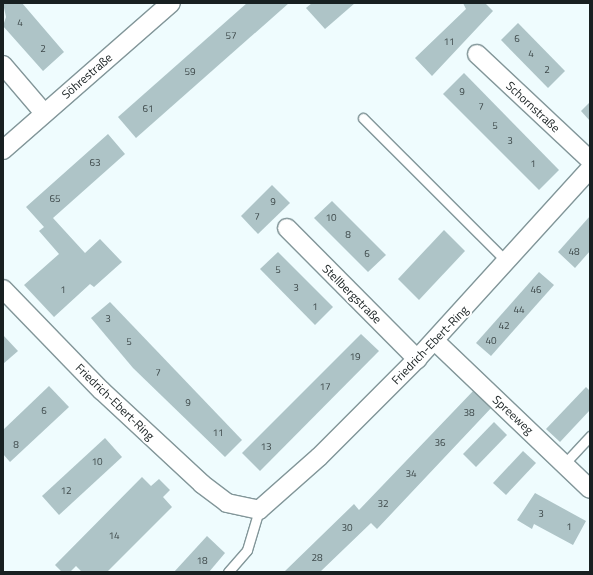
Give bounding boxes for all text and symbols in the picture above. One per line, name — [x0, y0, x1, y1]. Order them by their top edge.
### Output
house number: 4 — [17, 17, 23, 29]
house number: 57 — [225, 30, 237, 42]
house number: 6 — [514, 33, 520, 45]
house number: 11 — [443, 36, 455, 48]
house number: 2 — [40, 43, 46, 55]
house number: 4 — [528, 48, 534, 60]
street label: Söhrestraße — [59, 50, 115, 102]
house number: 2 — [544, 64, 550, 76]
house number: 59 — [184, 66, 196, 78]
street label: Schornstraße — [503, 79, 563, 135]
house number: 9 — [459, 86, 465, 98]
house number: 7 — [478, 101, 484, 113]
house number: 61 — [142, 103, 154, 115]
house number: 5 — [492, 120, 498, 132]
house number: 3 — [507, 135, 513, 147]
house number: 63 — [89, 157, 101, 169]
house number: 1 — [530, 158, 536, 170]
house number: 65 — [49, 193, 61, 205]
house number: 9 — [270, 196, 276, 208]
house number: 7 — [254, 211, 260, 223]
house number: 10 — [325, 212, 337, 224]
house number: 8 — [345, 229, 351, 241]
house number: 48 — [568, 246, 580, 258]
house number: 6 — [364, 248, 370, 260]
street label: Stellbergstraße — [319, 261, 385, 327]
house number: 5 — [275, 264, 281, 276]
house number: 3 — [293, 282, 299, 294]
house number: 1 — [60, 284, 66, 296]
house number: 46 — [530, 284, 542, 296]
house number: 1 — [312, 301, 318, 313]
street label: Friedrich-Ebert-Ring — [389, 303, 471, 387]
house number: 44 — [513, 304, 525, 316]
house number: 3 — [105, 313, 111, 325]
house number: 42 — [498, 320, 510, 332]
house number: 40 — [485, 335, 497, 347]
house number: 5 — [126, 336, 132, 348]
house number: 19 — [349, 351, 361, 363]
street label: Friedrich-Ebert-Ring — [73, 361, 157, 443]
house number: 7 — [155, 367, 161, 379]
house number: 17 — [319, 381, 331, 393]
street label: Spreeweg — [490, 393, 536, 437]
house number: 9 — [185, 397, 191, 409]
house number: 6 — [41, 405, 47, 417]
house number: 38 — [463, 407, 475, 419]
house number: 11 — [212, 427, 224, 439]
house number: 36 — [434, 437, 446, 449]
house number: 8 — [13, 439, 19, 451]
house number: 13 — [260, 441, 272, 453]
house number: 10 — [91, 456, 103, 468]
house number: 34 — [405, 468, 417, 480]
house number: 12 — [60, 485, 72, 497]
house number: 32 — [377, 498, 389, 510]
house number: 3 — [538, 508, 544, 520]
house number: 1 — [566, 521, 572, 533]
house number: 30 — [341, 522, 353, 534]
house number: 14 — [108, 530, 120, 542]
house number: 28 — [311, 552, 323, 564]
house number: 18 — [196, 555, 208, 567]

